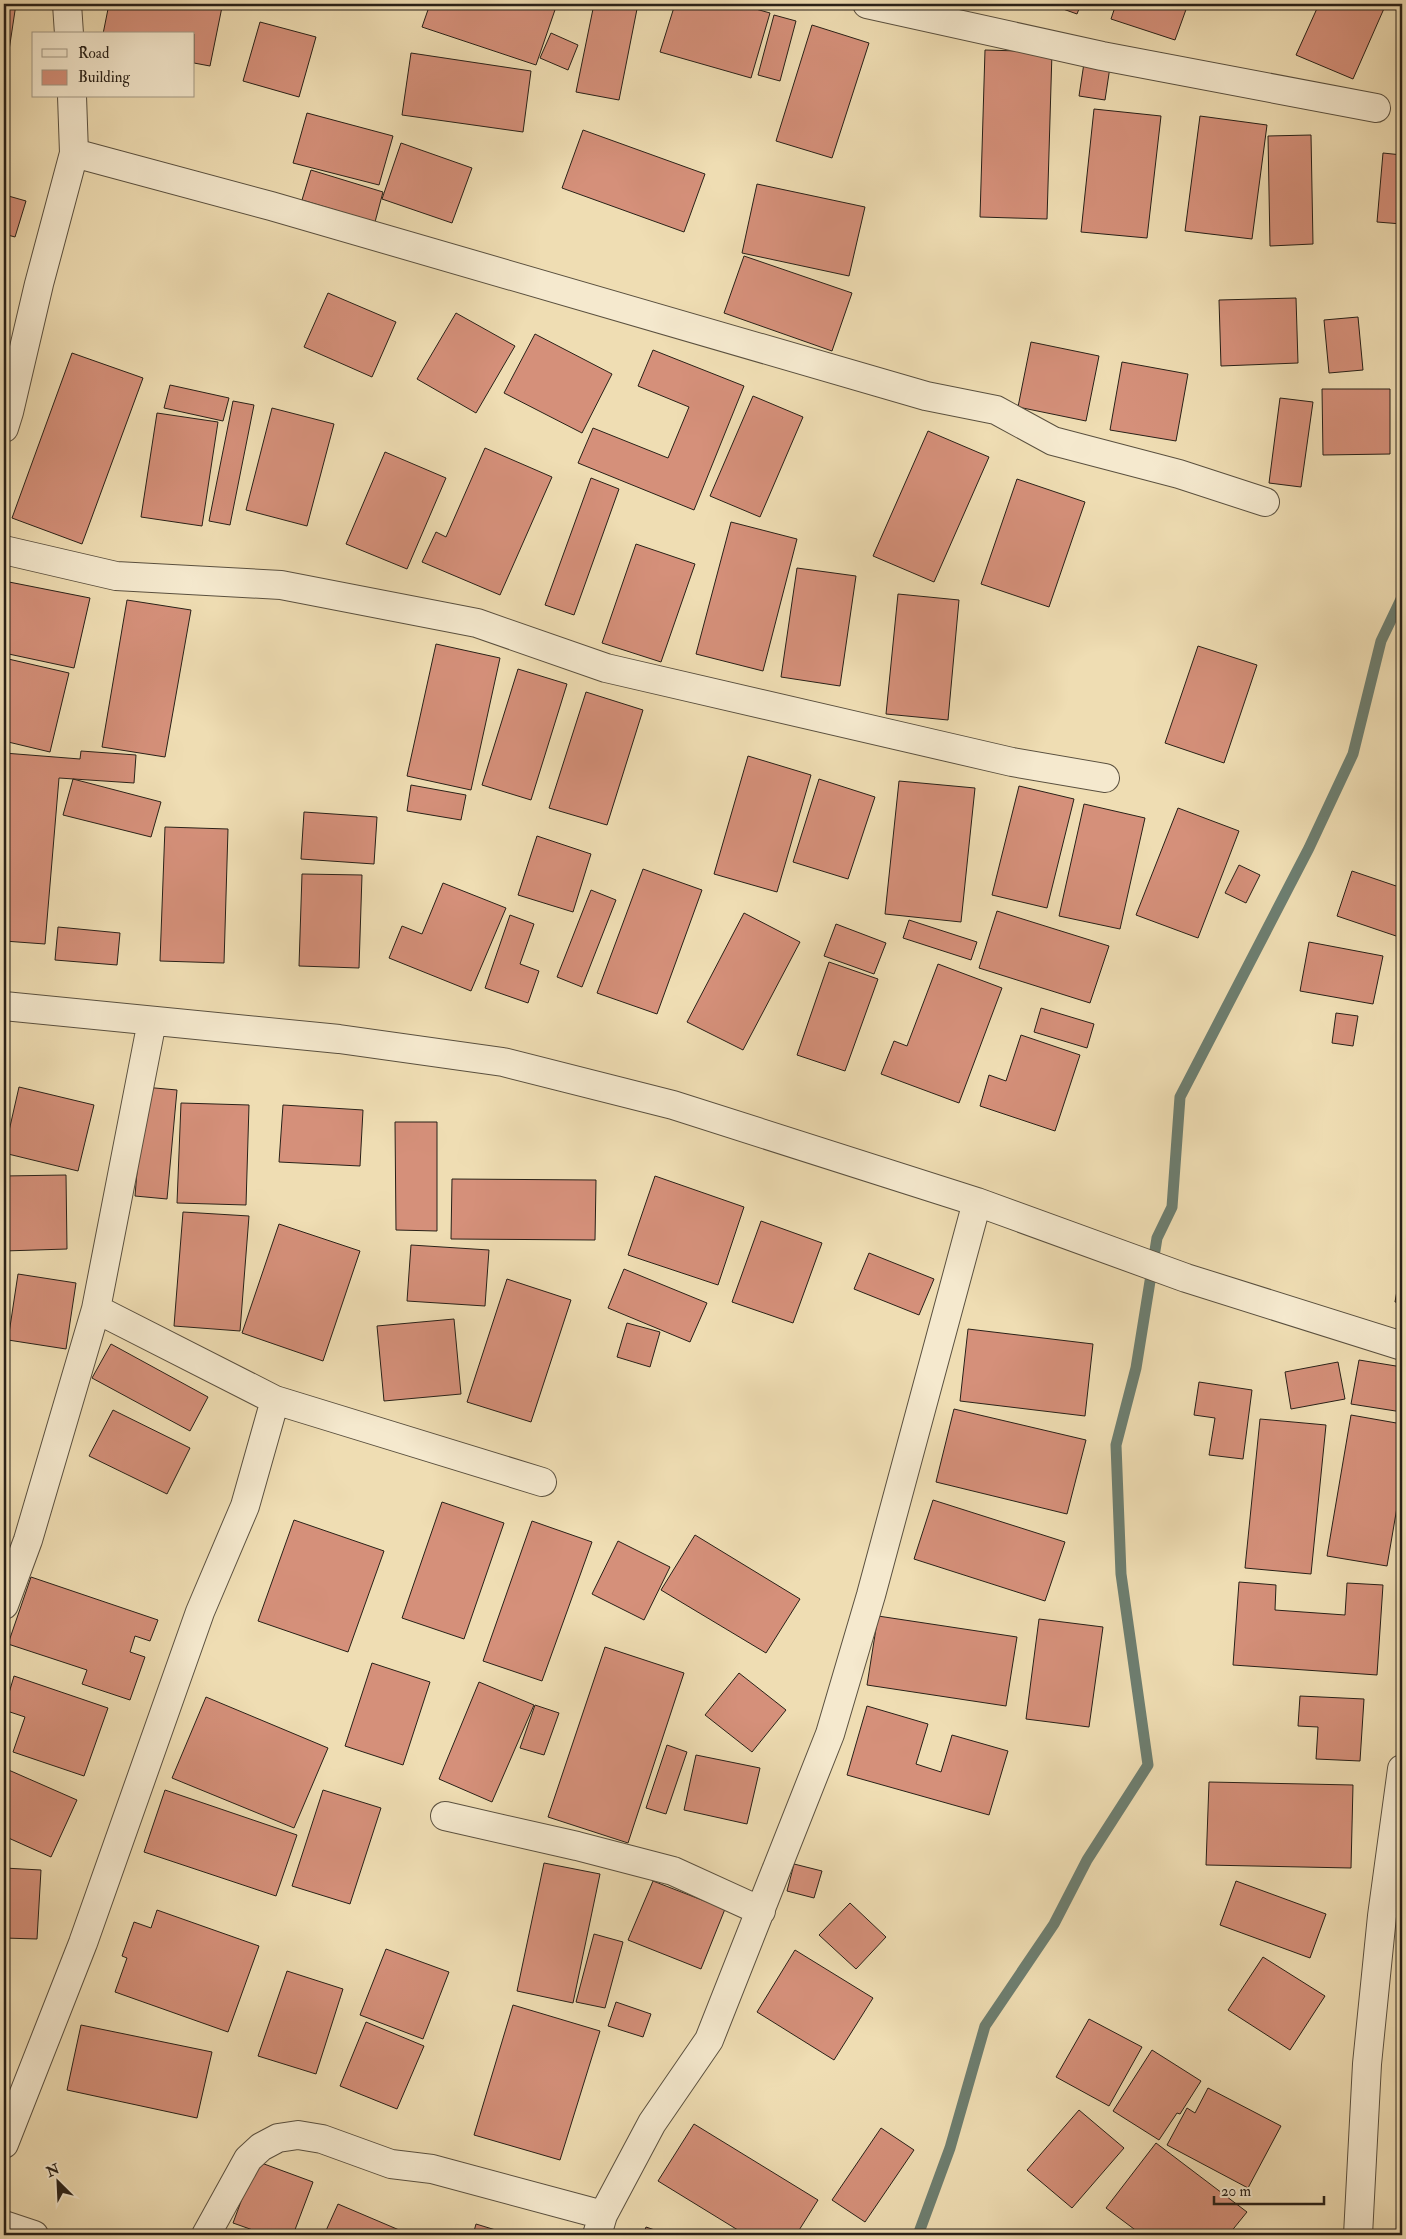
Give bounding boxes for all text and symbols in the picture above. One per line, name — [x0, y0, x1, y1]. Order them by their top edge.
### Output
legend — [32, 32, 195, 98]
text: Road — [78, 44, 110, 63]
text: Building — [78, 68, 130, 87]
north arrow — [32, 2156, 82, 2206]
text: N — [43, 2160, 63, 2181]
scale bar — [1214, 2174, 1324, 2206]
text: 20 m — [1221, 2182, 1251, 2201]

